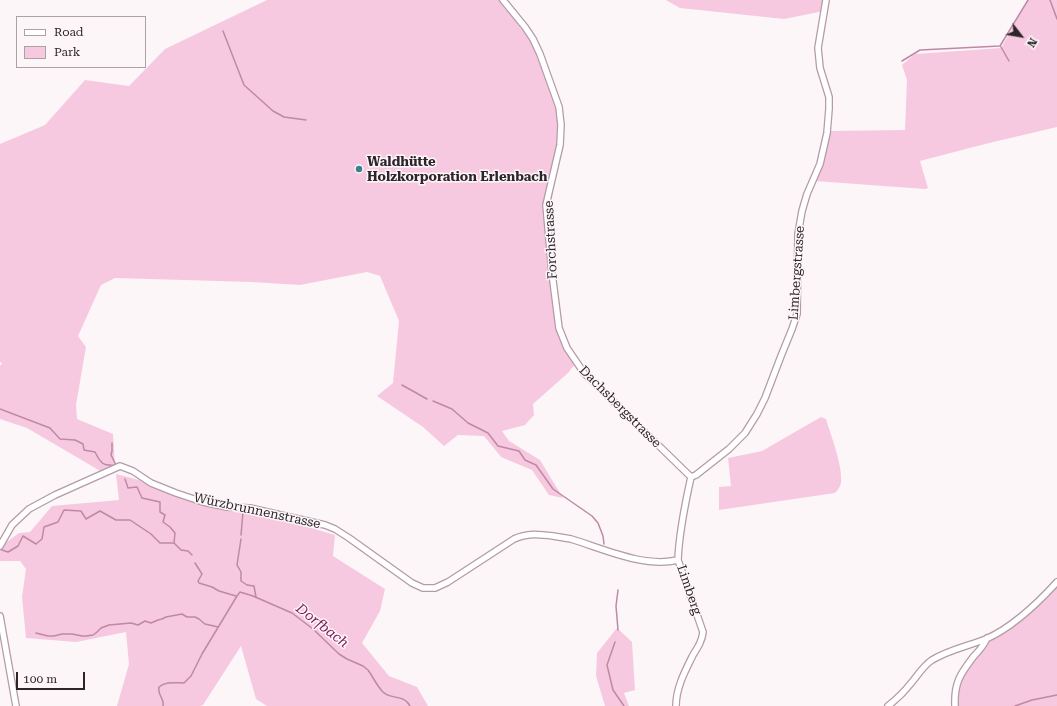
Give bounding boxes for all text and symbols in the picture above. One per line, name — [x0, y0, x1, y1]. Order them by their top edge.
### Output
legend — [16, 16, 146, 68]
north arrow — [1001, 16, 1041, 56]
text: Road — [54, 25, 83, 39]
text: N — [1024, 35, 1039, 49]
text: Park — [54, 45, 80, 59]
place label: Waldhütte Holzkorporation Erlenbach — [367, 154, 548, 185]
marker: Waldhütte Holzkorporation Erlenbach — [354, 164, 364, 174]
street label: Forchstrasse — [541, 200, 561, 280]
street label: Limbergstrasse — [786, 225, 808, 321]
street label: Dachsbergstrasse — [576, 363, 664, 451]
street label: Würzbrunnenstrasse — [192, 490, 322, 532]
street label: Limberg — [673, 563, 705, 617]
water label: Dorfbach — [292, 600, 352, 652]
scale bar — [18, 664, 87, 690]
text: 100 m — [23, 672, 57, 686]

